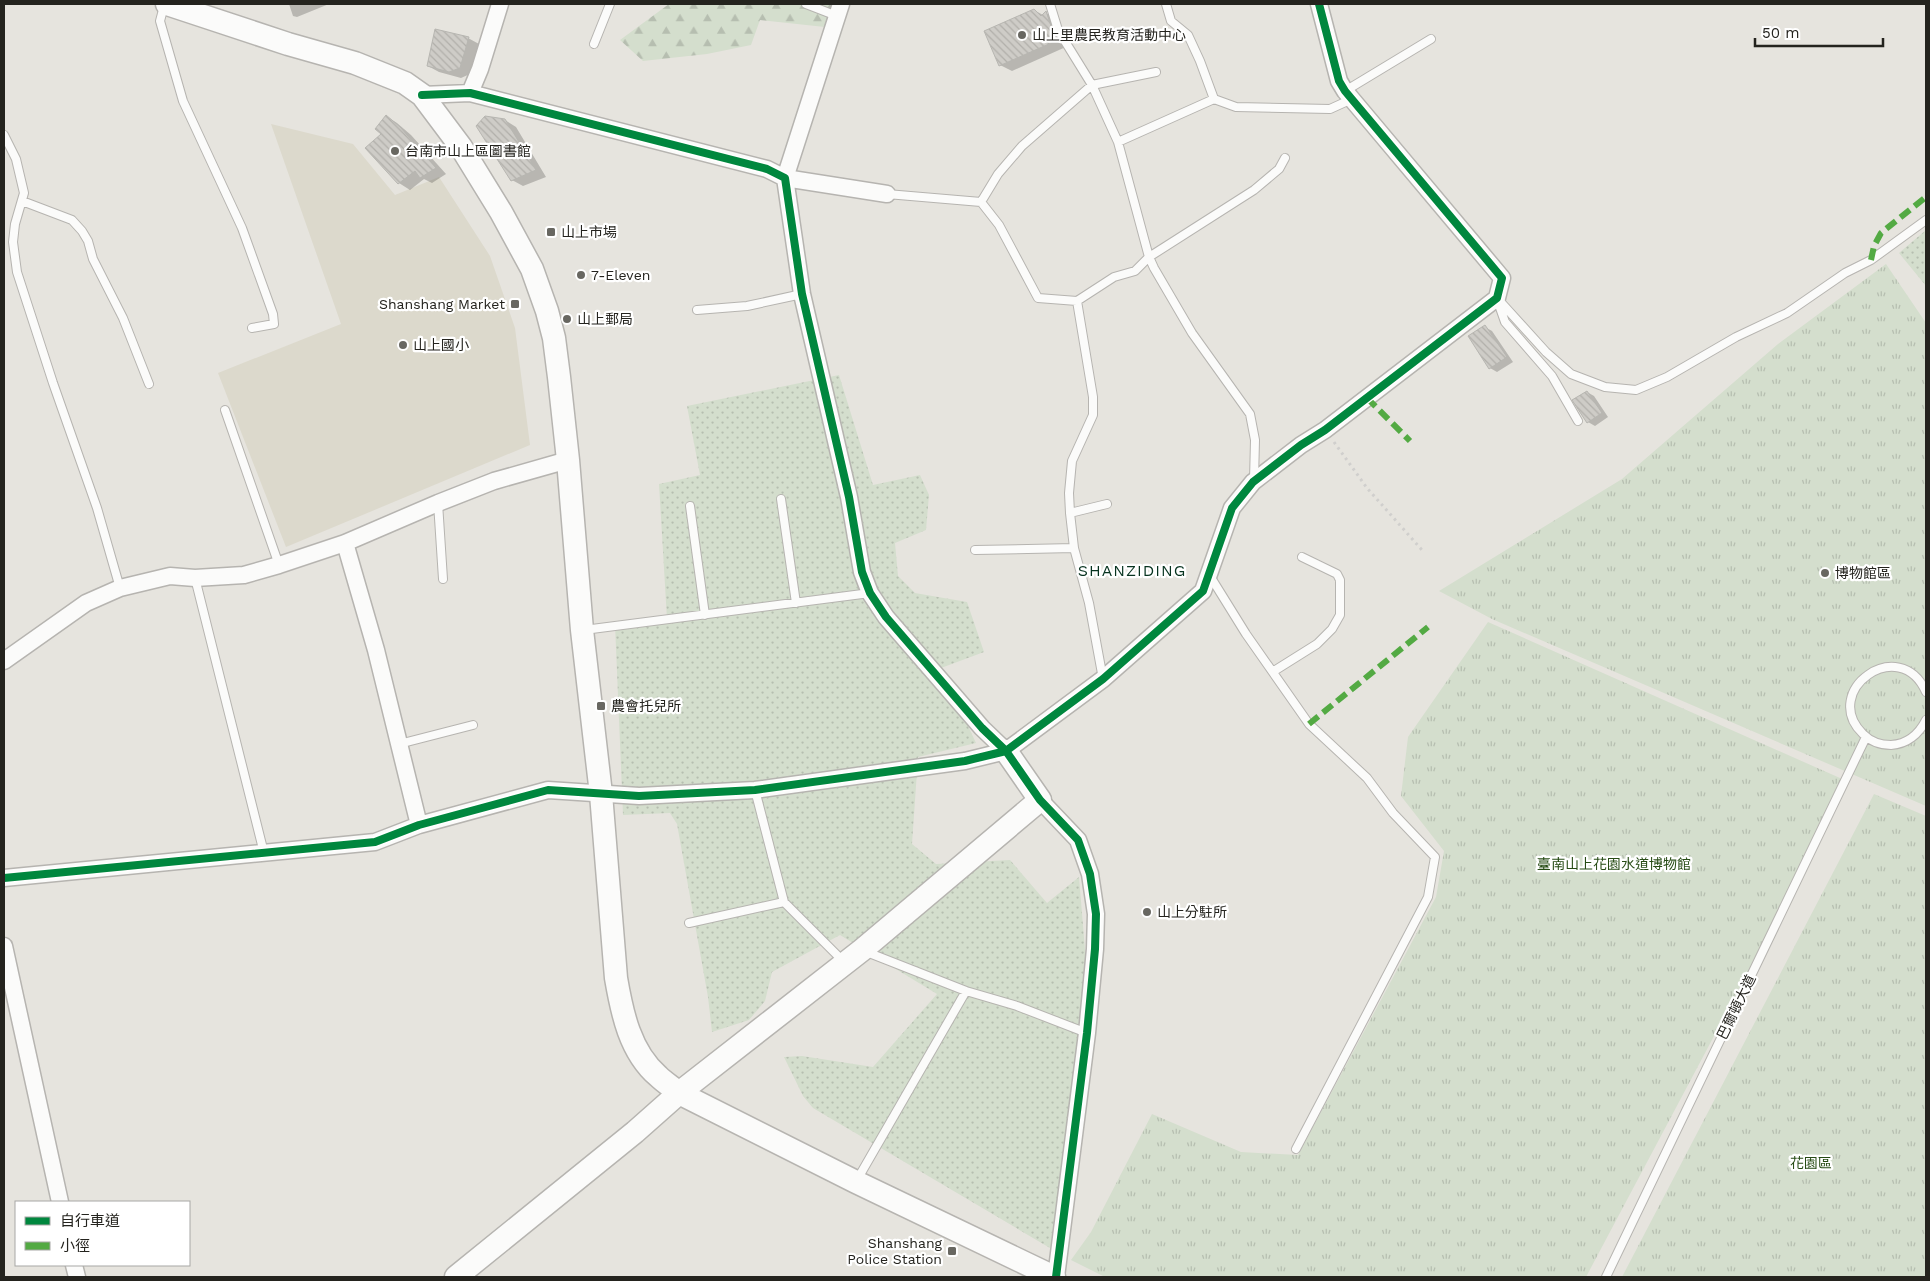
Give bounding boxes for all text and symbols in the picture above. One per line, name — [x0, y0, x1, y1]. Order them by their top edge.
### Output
scale bar — [1755, 15, 1882, 47]
text: 50 m — [1762, 24, 1799, 42]
place label: 山上里農民教育活動中心 — [1032, 27, 1186, 43]
marker: 山上里農民教育活動中心 — [1016, 29, 1028, 41]
place label: 台南市山上區圖書館 — [405, 143, 531, 159]
marker: 台南市山上區圖書館 — [389, 145, 401, 157]
place label: 山上市場 — [561, 224, 617, 240]
marker: 山上市場 — [545, 226, 557, 238]
place label: 7-Eleven — [591, 267, 650, 283]
marker: 7-Eleven — [575, 269, 587, 281]
place label: Shanshang Market — [379, 296, 505, 312]
marker: Shanshang Market — [509, 298, 521, 310]
place label: 山上郵局 — [577, 311, 633, 327]
marker: 山上郵局 — [561, 313, 573, 325]
place label: 山上國小 — [413, 337, 469, 353]
marker: 山上國小 — [397, 339, 409, 351]
district label: SHANZIDING — [1078, 561, 1186, 580]
place label: 博物館區 — [1835, 565, 1891, 581]
marker: 博物館區 — [1819, 567, 1831, 579]
place label: 農會托兒所 — [611, 698, 681, 714]
marker: 農會托兒所 — [595, 700, 607, 712]
park label: 臺南山上花園水道博物館 — [1537, 856, 1691, 872]
place label: 山上分駐所 — [1157, 904, 1227, 920]
marker: 山上分駐所 — [1141, 906, 1153, 918]
street label: 巴爾頓大道 — [1713, 972, 1759, 1042]
park label: 花園區 — [1790, 1155, 1832, 1171]
legend — [15, 1201, 190, 1266]
text: 自行車道 — [60, 1212, 120, 1230]
place label: Shanshang Police Station — [847, 1235, 943, 1267]
text: 小徑 — [60, 1237, 90, 1255]
marker: Shanshang Police Station — [946, 1245, 958, 1257]

